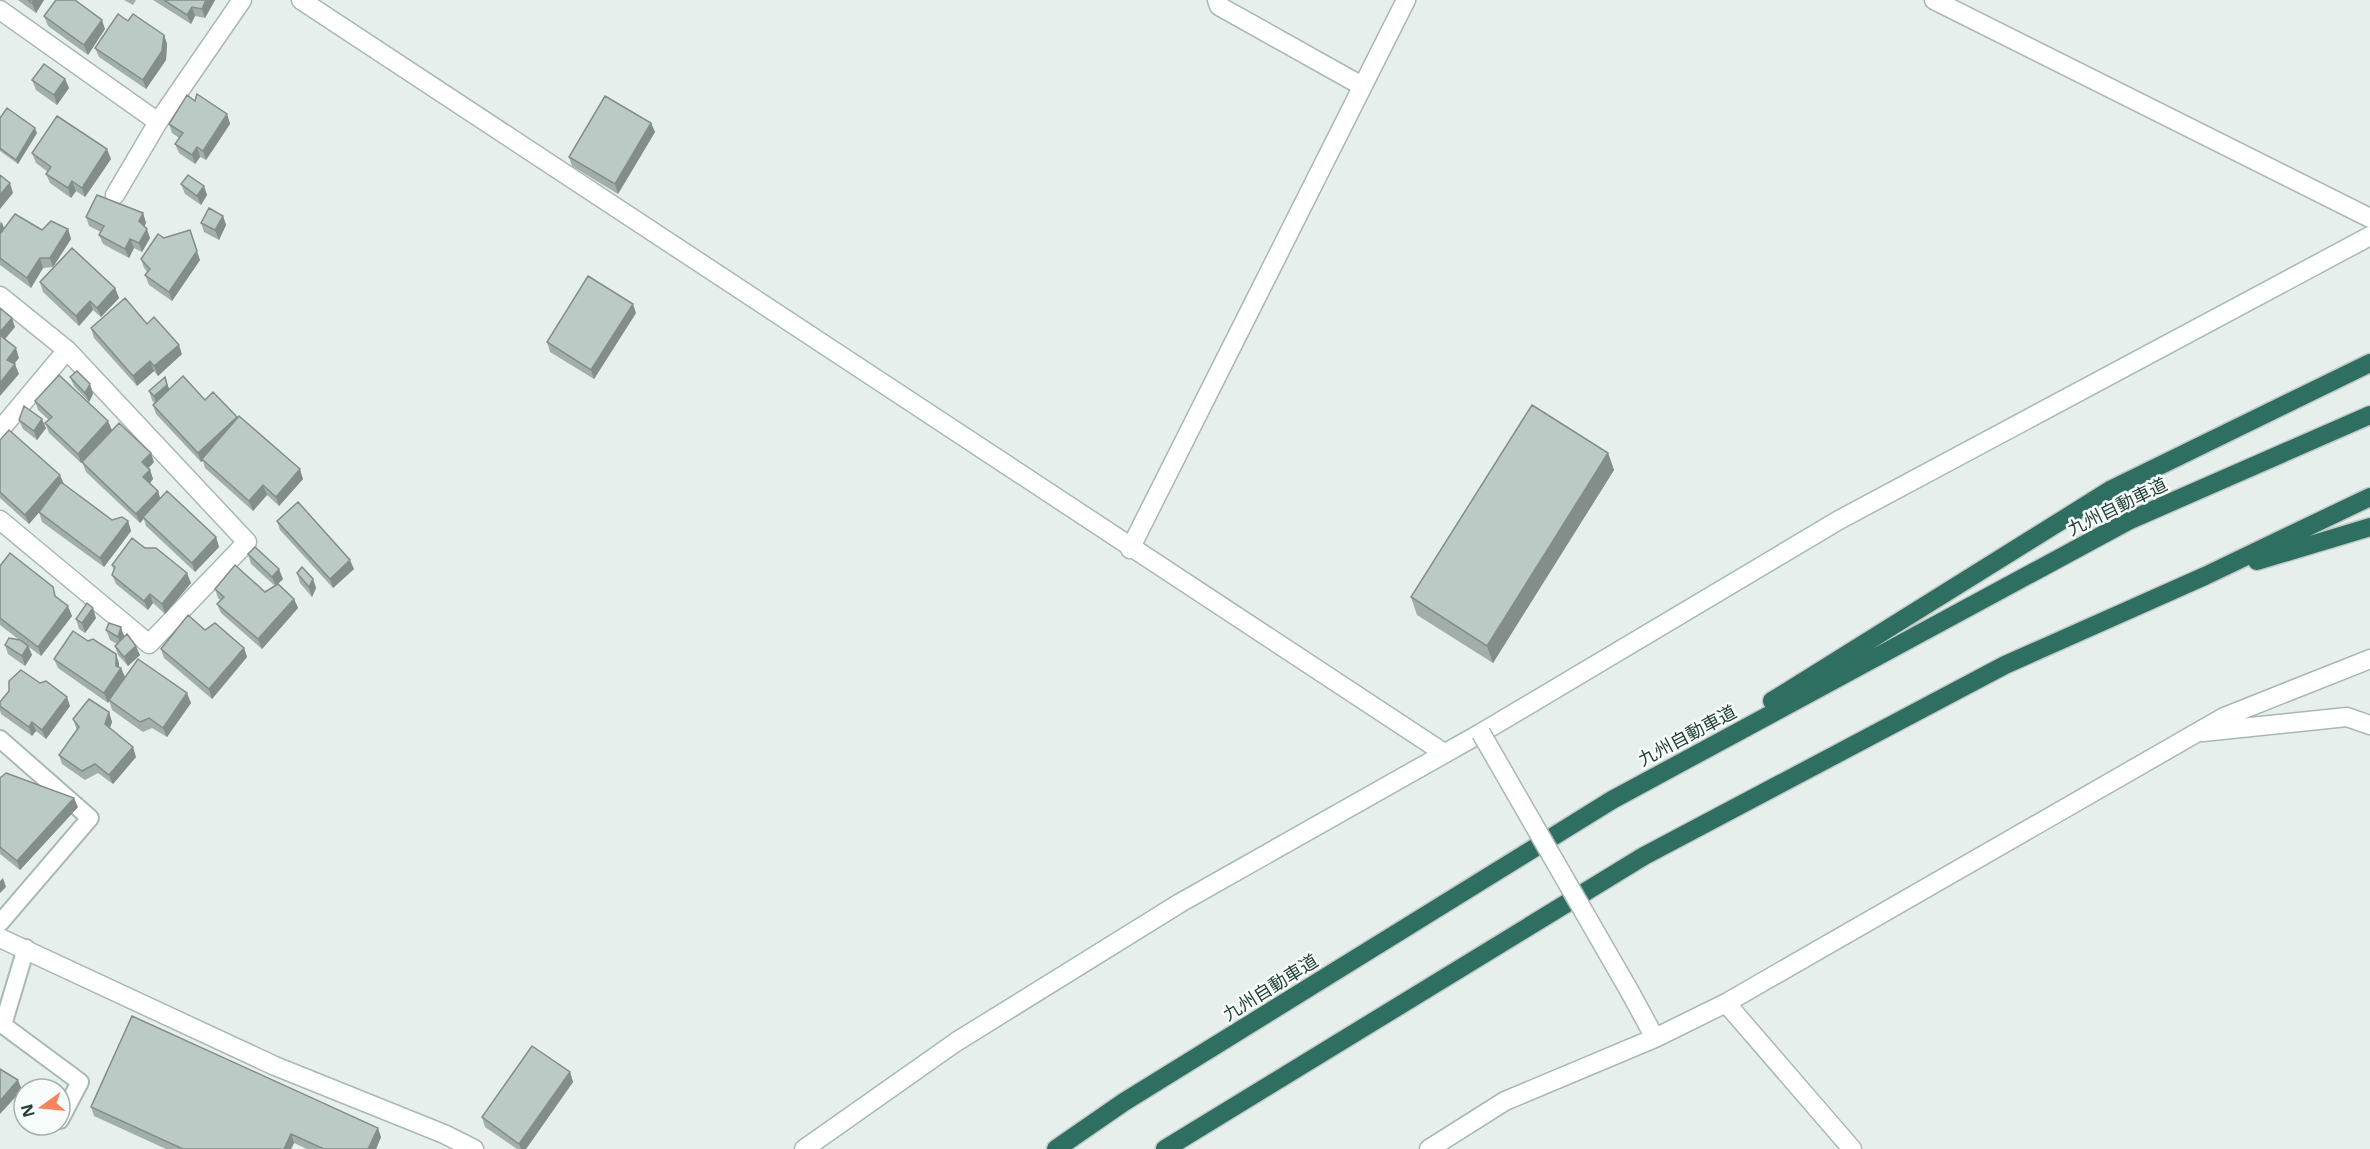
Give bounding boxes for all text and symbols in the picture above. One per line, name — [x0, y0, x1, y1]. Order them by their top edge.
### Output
street label: 九州自動車道 — [2063, 472, 2171, 540]
street label: 九州自動車道 — [1634, 699, 1740, 771]
street label: 九州自動車道 — [1218, 948, 1322, 1026]
north arrow — [12, 1077, 72, 1137]
text: N — [15, 1102, 40, 1120]

